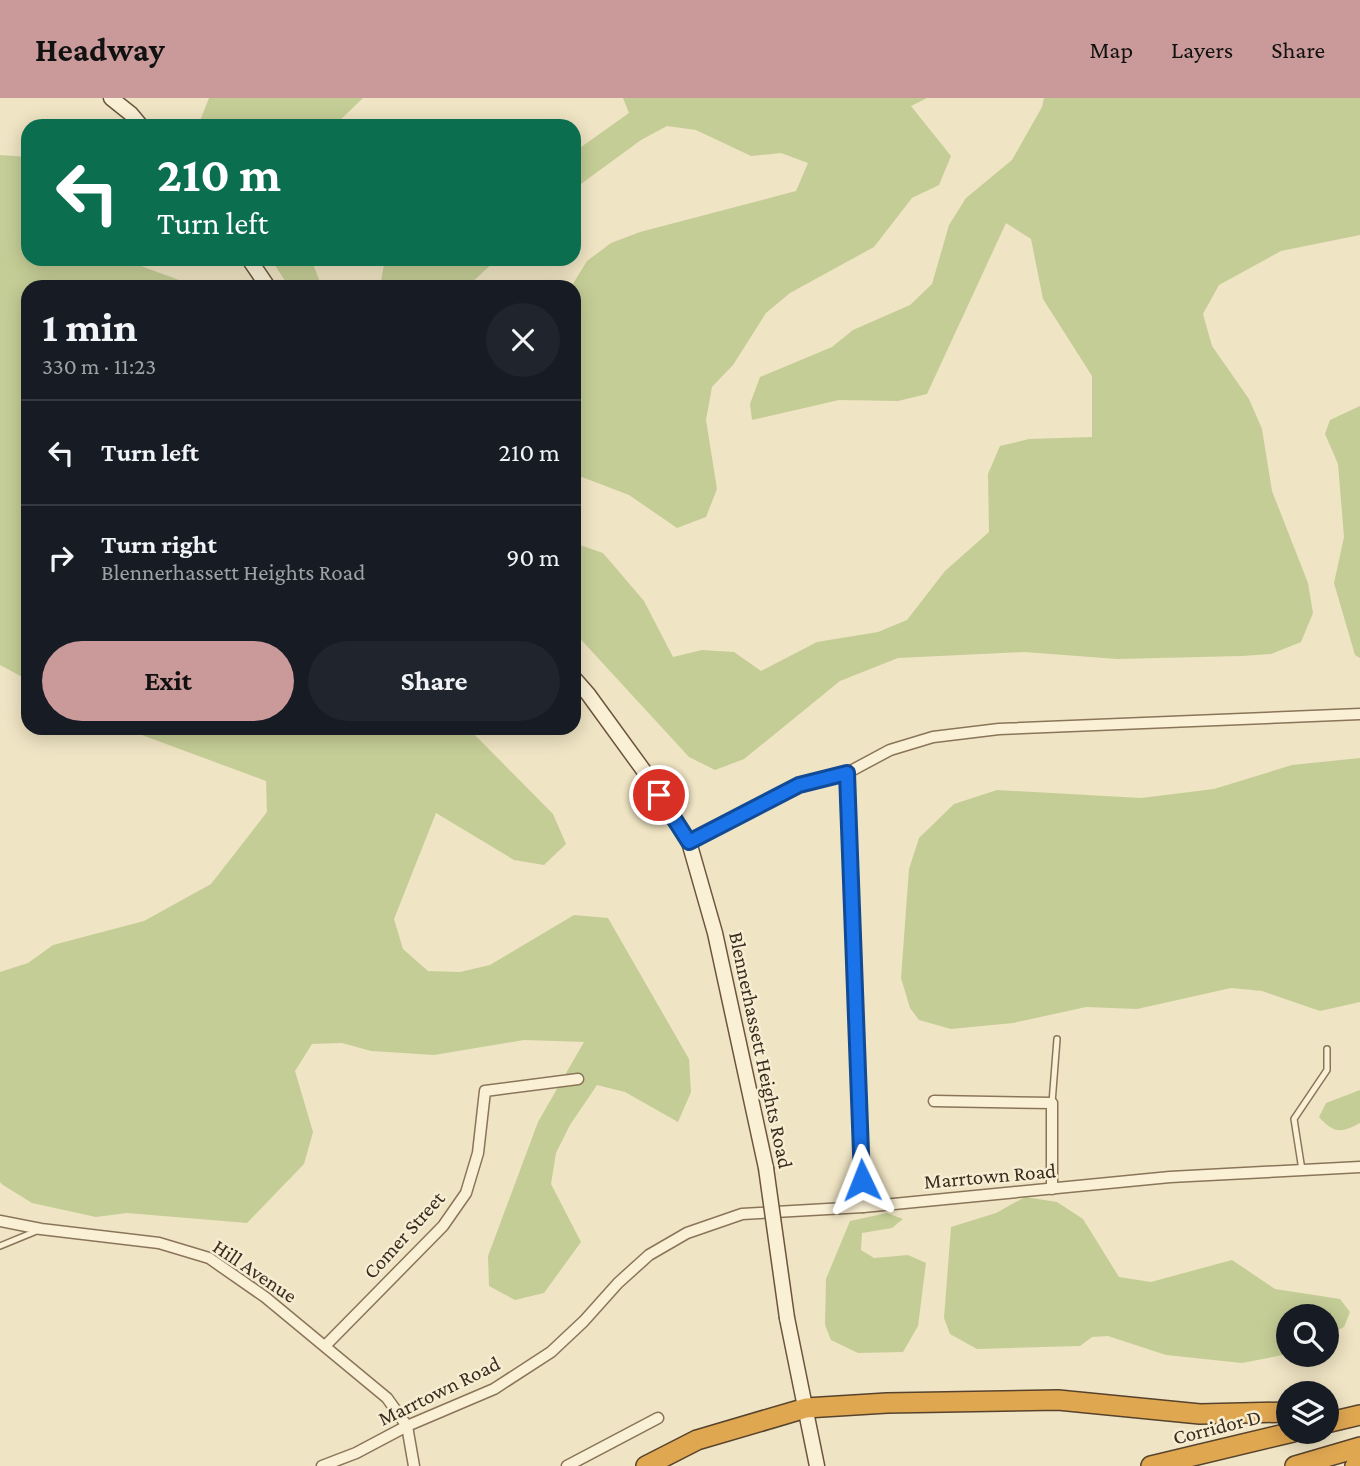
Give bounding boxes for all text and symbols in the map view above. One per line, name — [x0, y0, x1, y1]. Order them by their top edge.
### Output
text: Headway — [35, 31, 165, 68]
text: Map — [1089, 36, 1133, 63]
text: Layers — [1171, 36, 1233, 63]
text: Share — [1271, 36, 1325, 63]
icon: left — [42, 147, 133, 238]
text: 210 m — [157, 147, 281, 202]
text: Turn left — [157, 205, 268, 241]
text: 1 min — [42, 303, 138, 350]
button: close — [486, 303, 560, 377]
text: 330 m · 11:23 — [42, 353, 156, 379]
icon: left — [42, 434, 80, 472]
text: Turn left — [101, 438, 199, 467]
text: 210 m — [499, 438, 560, 467]
text: Turn right — [101, 530, 217, 559]
icon: right — [42, 539, 80, 577]
text: 90 m — [506, 543, 560, 572]
text: Blennerhassett Heights Road — [101, 559, 365, 585]
button: Exit — [42, 641, 294, 721]
button: Share — [308, 641, 560, 721]
pin — [629, 765, 689, 825]
icon: arrive — [640, 776, 678, 814]
street label: Blennerhassett Heights Road — [724, 929, 798, 1171]
position arrow — [825, 1143, 899, 1217]
street label: Marrtown Road — [923, 1158, 1057, 1194]
street label: Comer Street — [358, 1186, 450, 1284]
street label: Hill Avenue — [208, 1234, 302, 1308]
map controls — [1276, 1304, 1339, 1444]
button: search — [1276, 1304, 1339, 1367]
street label: Marrtown Road — [374, 1351, 504, 1431]
button: layers — [1276, 1381, 1339, 1444]
street label: Corridor D — [1170, 1404, 1264, 1450]

